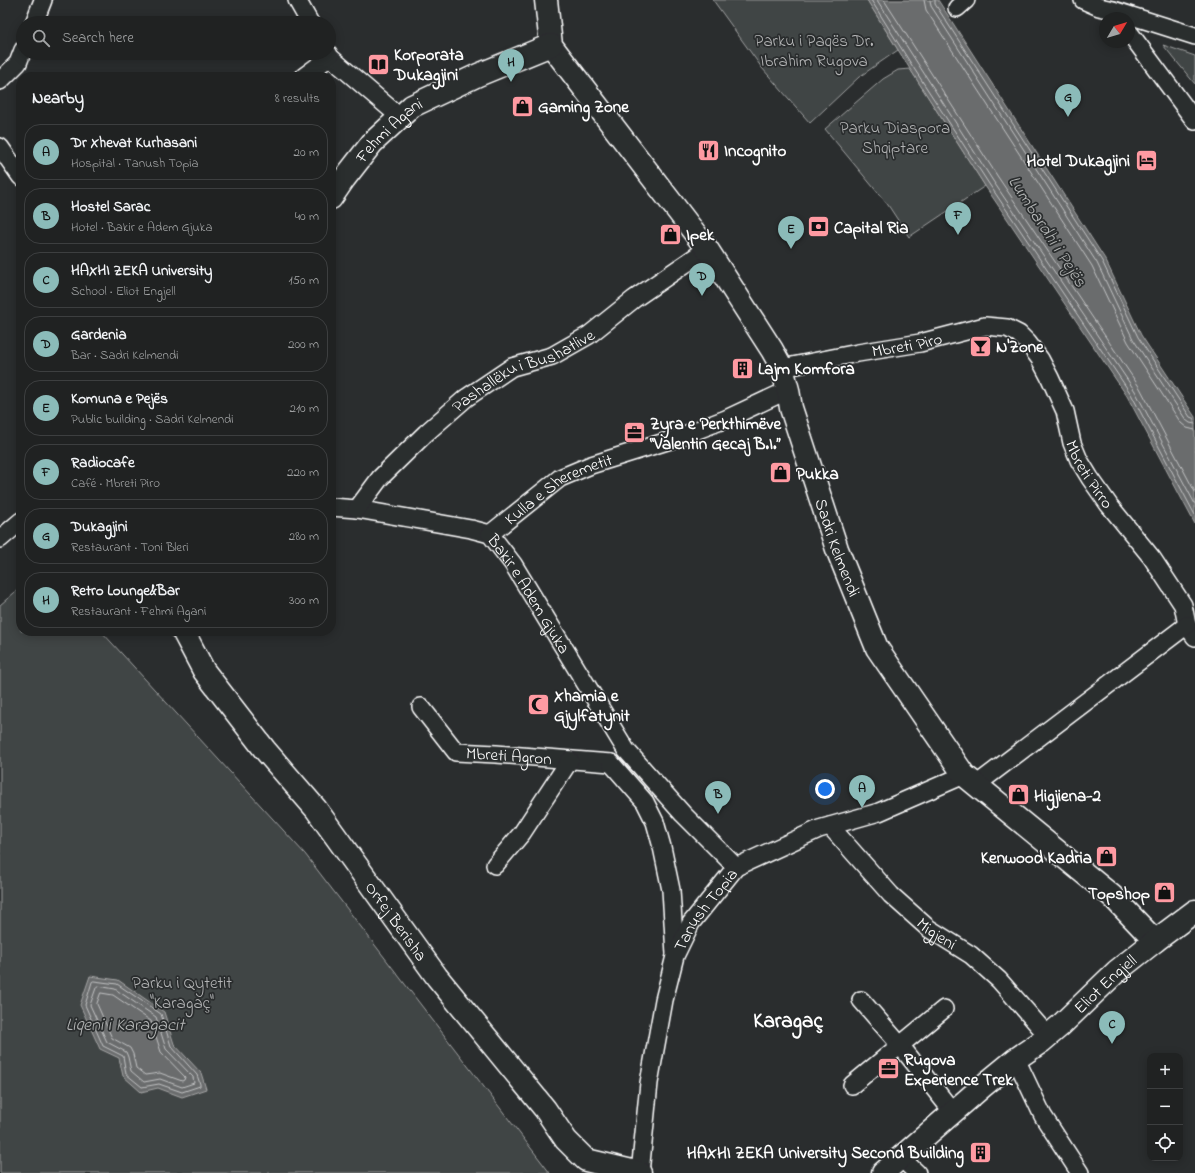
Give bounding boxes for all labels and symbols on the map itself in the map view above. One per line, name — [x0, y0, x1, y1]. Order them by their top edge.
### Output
north arrow — [1099, 12, 1135, 48]
park label: Parku i Paqës Dr. Ibrahim Rugova — [755, 29, 874, 76]
place label: Korporata Dukagjini — [393, 43, 464, 90]
pin: H — [498, 49, 524, 82]
library icon: Korporata Dukagjini — [365, 51, 391, 77]
pin: G — [1055, 84, 1081, 117]
street label: Fehmi Agani — [349, 92, 427, 169]
shop icon: Gaming Zone — [510, 93, 536, 119]
place label: Gaming Zone — [538, 95, 630, 122]
park label: Parku Diaspora Shqiptare — [840, 116, 950, 161]
restaurant icon: Incognito — [696, 137, 722, 163]
place label: Incognito — [724, 139, 787, 166]
hotel icon: Hotel Dukagjini — [1133, 147, 1159, 173]
place label: Hotel Dukagjini — [1027, 149, 1130, 176]
water label: Lumbardhi i Pejës — [1001, 171, 1093, 294]
pin: F — [945, 202, 971, 235]
bank icon: Capital Ria — [805, 214, 831, 240]
pin: E — [778, 216, 804, 249]
place label: Capital Ria — [834, 216, 908, 241]
shop icon: Ipek — [657, 221, 683, 247]
place label: Ipek — [686, 223, 715, 248]
pin: D — [689, 263, 715, 296]
street label: Pashallëku i Bushatlive — [447, 324, 601, 419]
street label: Mbreti Piro — [870, 327, 945, 365]
bar icon: N'Zone — [967, 333, 993, 359]
place label: N'Zone — [996, 335, 1045, 360]
building icon: Lajm Komfora — [730, 355, 756, 381]
place label: Lajm Komfora — [758, 357, 855, 382]
place label: Zyra e Perkthimëve “Valentin Gecaj B.I.” — [649, 412, 783, 457]
office icon: Zyra e Perkthimëve “Valentin Gecaj B.I.” — [621, 420, 647, 446]
street label: Mbreti Pirro — [1058, 437, 1119, 515]
street label: Kulla e Sheremetit — [500, 448, 616, 532]
shop icon: Pukka — [768, 460, 794, 486]
place label: Pukka — [796, 462, 839, 487]
street label: Sadri Kelmendi — [807, 496, 866, 601]
street label: Bakir e Adem Gjuka — [480, 528, 576, 659]
place label: Xhamia e Gjylfatynit — [554, 684, 630, 731]
mosque icon: Xhamia e Gjylfatynit — [526, 692, 552, 718]
street label: Mbreti Agron — [465, 742, 553, 773]
pin: A — [849, 775, 875, 808]
your location — [815, 779, 835, 799]
pin: B — [705, 781, 731, 814]
shop icon: Higjiena-2 — [1005, 782, 1031, 808]
place label: Higjiena-2 — [1034, 784, 1102, 811]
shop icon: Kenwood Kadria — [1094, 844, 1120, 870]
place label: Kenwood Kadria — [981, 846, 1092, 871]
street label: Tanush Topia — [668, 863, 744, 956]
street label: Orfej Berisha — [358, 877, 433, 967]
shop icon: Topshop — [1152, 880, 1178, 906]
place label: Topshop — [1088, 882, 1150, 907]
street label: Migjeni — [910, 912, 961, 957]
street label: Eliot Engjell — [1069, 949, 1143, 1020]
park label: Parku i Qytetit "Karagaç" — [132, 971, 232, 1018]
district label: Karagaç — [753, 1007, 823, 1039]
pin: C — [1099, 1011, 1125, 1044]
water label: Liqeni i Karagacit — [66, 1013, 186, 1039]
place label: Rugova Experience Trek — [904, 1048, 1013, 1093]
office icon: Rugova Experience Trek — [875, 1056, 901, 1082]
building icon: HAXHI ZEKA University Second Building — [967, 1139, 993, 1165]
place label: HAXHI ZEKA University Second Building — [687, 1141, 964, 1168]

